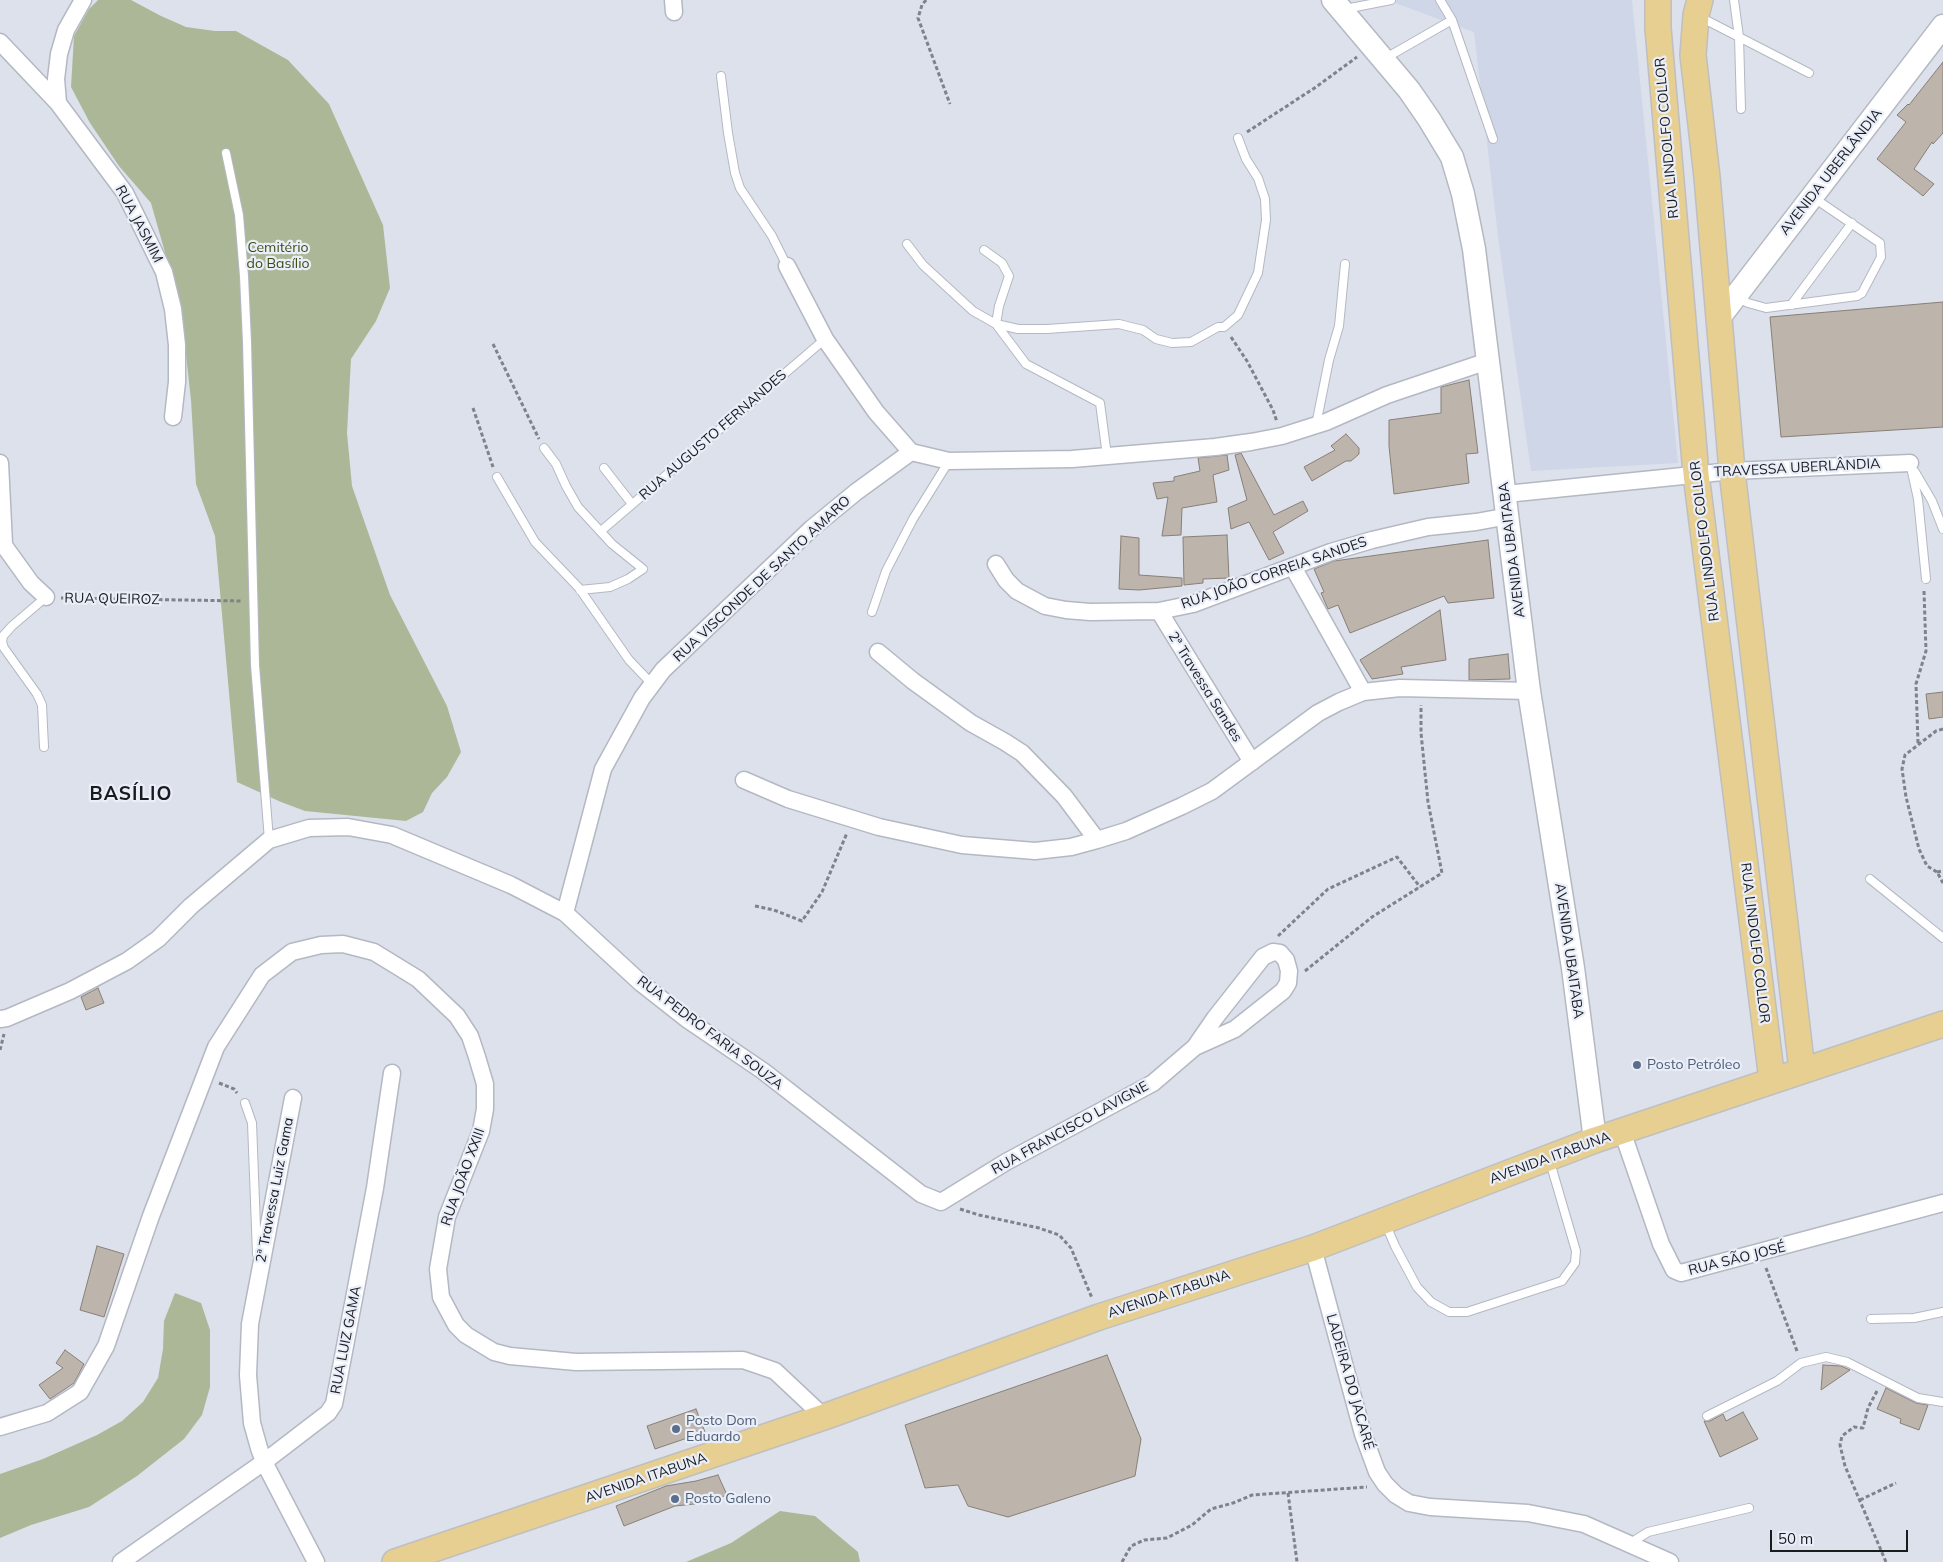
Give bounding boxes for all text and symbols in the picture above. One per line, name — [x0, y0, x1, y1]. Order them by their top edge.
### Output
street label: RUA LINDOLFO COLLOR — [1652, 57, 1682, 219]
street label: AVENIDA UBERLÂNDIA — [1776, 105, 1886, 239]
street label: RUA JASMIM — [112, 183, 166, 265]
park label: Cemitério do Basílio — [246, 240, 310, 272]
street label: RUA AUGUSTO FERNANDES — [636, 366, 790, 504]
street label: TRAVESSA UBERLÂNDIA — [1713, 455, 1881, 481]
street label: RUA LINDOLFO COLLOR — [1687, 460, 1723, 622]
street label: AVENIDA UBAITABA — [1495, 481, 1529, 619]
street label: RUA VISCONDE DE SANTO AMARO — [670, 492, 854, 666]
street label: RUA JOÃO CORREIA SANDES — [1179, 533, 1369, 613]
street label: RUA QUEIROZ — [64, 590, 160, 608]
street label: 2ª Travessa Sandes — [1164, 629, 1246, 745]
district label: BASÍLIO — [89, 783, 173, 805]
street label: RUA LINDOLFO COLLOR — [1737, 862, 1773, 1024]
street label: AVENIDA UBAITABA — [1551, 882, 1587, 1020]
street label: RUA PEDRO FARIA SOUZA — [634, 973, 786, 1093]
place label: Posto Petróleo — [1647, 1057, 1740, 1073]
marker: Posto Petróleo — [1631, 1059, 1643, 1071]
street label: RUA FRANCISCO LAVIGNE — [989, 1078, 1151, 1178]
street label: 2ª Travessa Luiz Gama — [253, 1116, 297, 1264]
street label: RUA JOÃO XXIII — [438, 1126, 488, 1228]
street label: AVENIDA ITABUNA — [1487, 1128, 1613, 1188]
street label: RUA SÃO JOSÉ — [1687, 1239, 1787, 1279]
street label: AVENIDA ITABUNA — [1106, 1266, 1232, 1322]
street label: RUA LUIZ GAMA — [327, 1285, 365, 1395]
street label: LADEIRA DO JACARÉ — [1323, 1312, 1377, 1452]
place label: Posto Dom Eduardo — [686, 1413, 757, 1445]
marker: Posto Dom Eduardo — [670, 1423, 682, 1435]
street label: AVENIDA ITABUNA — [583, 1449, 709, 1507]
place label: Posto Galeno — [685, 1491, 771, 1507]
marker: Posto Galeno — [669, 1493, 681, 1505]
scale bar — [1773, 1520, 1910, 1552]
text: 50 m — [1778, 1529, 1813, 1548]

